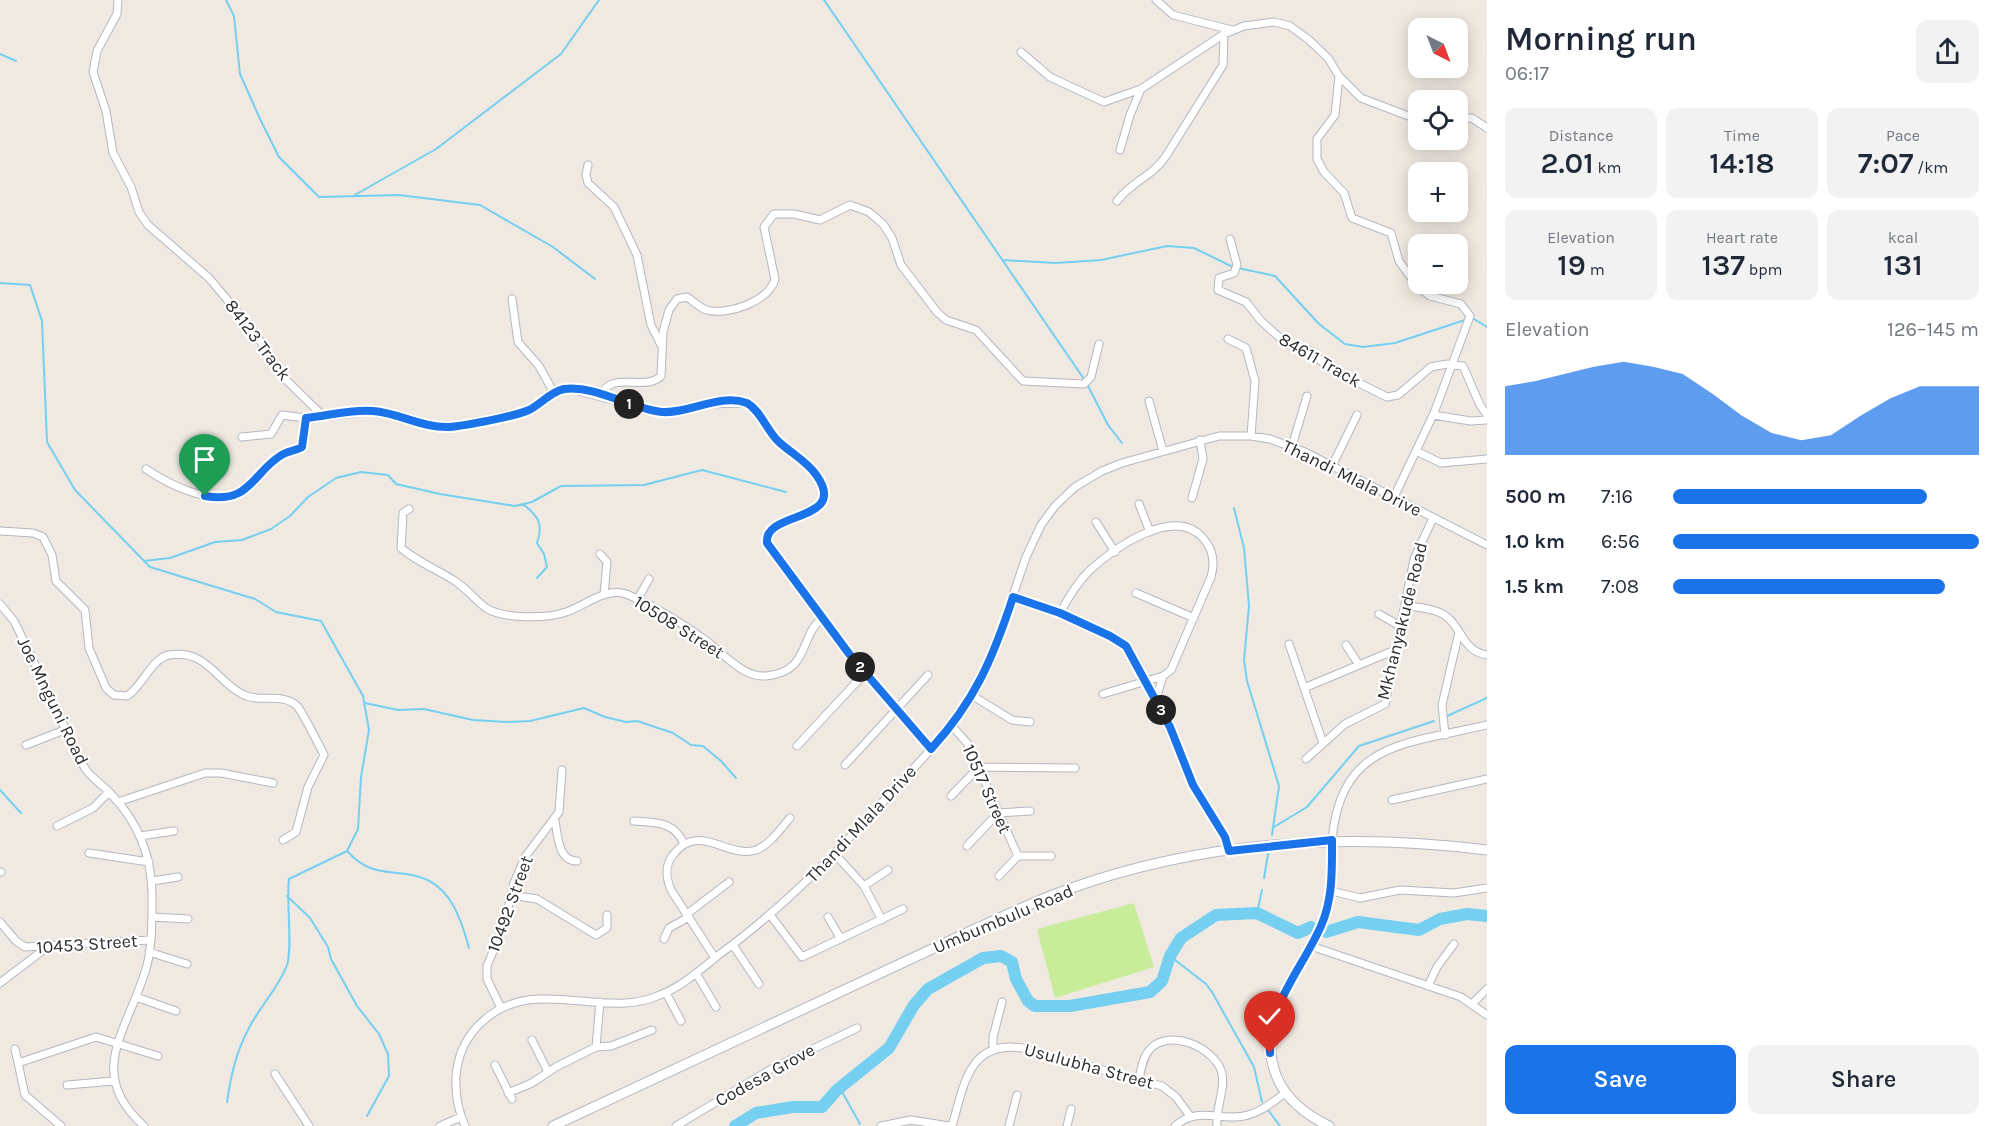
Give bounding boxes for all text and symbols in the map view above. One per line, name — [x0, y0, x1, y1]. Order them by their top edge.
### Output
north arrow — [1408, 18, 1468, 78]
map controls — [1408, 18, 1468, 294]
text: Morning run — [1505, 20, 1697, 58]
button: share — [1916, 20, 1979, 83]
text: 06:17 — [1505, 62, 1549, 85]
button: locate — [1408, 90, 1468, 150]
text: Distance — [1549, 126, 1613, 145]
text: Time — [1724, 126, 1760, 145]
text: Pace — [1886, 126, 1920, 145]
text: 2.01 — [1540, 145, 1594, 181]
text: 14:18 — [1709, 145, 1775, 181]
text: 7:07 — [1858, 145, 1914, 181]
text: km — [1594, 158, 1622, 177]
text: /km — [1914, 158, 1948, 177]
button: + — [1408, 162, 1468, 222]
text: Elevation — [1547, 228, 1615, 247]
text: Heart rate — [1706, 228, 1778, 247]
text: kcal — [1888, 228, 1918, 247]
button: − — [1408, 234, 1468, 294]
text: 19 — [1557, 247, 1586, 283]
text: 137 — [1701, 247, 1745, 283]
text: 131 — [1883, 247, 1923, 283]
text: m — [1586, 260, 1605, 279]
text: bpm — [1745, 260, 1783, 279]
street label: 84123 Track — [220, 295, 296, 385]
text: Elevation — [1505, 318, 1590, 341]
text: 126–145 m — [1887, 318, 1979, 341]
street label: 84611 Track — [1275, 328, 1365, 392]
pin: 1 — [614, 389, 644, 419]
text: 1 — [626, 394, 632, 413]
pin — [179, 434, 230, 496]
street label: Thandi Mlala Drive — [1279, 435, 1425, 521]
icon: arrive — [188, 443, 221, 476]
text: 500 m — [1505, 485, 1566, 508]
text: 7:16 — [1601, 485, 1633, 508]
text: 1.0 km — [1505, 530, 1565, 553]
text: 6:56 — [1601, 530, 1640, 553]
street label: Mkhanyakude Road — [1372, 540, 1432, 702]
text: 1.5 km — [1505, 575, 1564, 598]
text: 7:08 — [1601, 575, 1639, 598]
street label: 10508 Street — [630, 591, 728, 664]
street label: Joe Mnguni Road — [12, 633, 94, 769]
pin: 2 — [845, 652, 875, 682]
text: 2 — [855, 657, 865, 676]
pin: 3 — [1146, 695, 1176, 725]
text: 3 — [1156, 700, 1166, 719]
street label: 10517 Street — [958, 741, 1016, 837]
street label: Thandi Mlala Drive — [801, 761, 921, 887]
street label: 10492 Street — [482, 852, 538, 955]
street label: Umbumbulu Road — [930, 880, 1076, 958]
street label: 10453 Street — [36, 929, 138, 959]
pin — [1244, 991, 1295, 1053]
icon: check — [1253, 1000, 1286, 1033]
street label: Usulubha Street — [1022, 1038, 1156, 1094]
street label: Codesa Grove — [711, 1039, 819, 1111]
button: Save — [1505, 1045, 1736, 1114]
button: Share — [1748, 1045, 1979, 1114]

